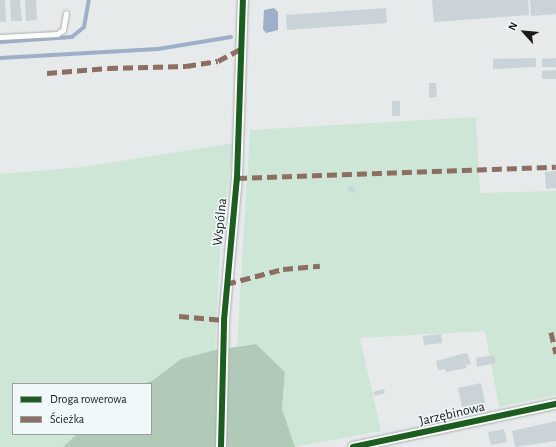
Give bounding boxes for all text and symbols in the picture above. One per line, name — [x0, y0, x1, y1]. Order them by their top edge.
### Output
north arrow — [504, 12, 544, 52]
text: N — [506, 20, 520, 32]
street label: Wspólna — [209, 197, 231, 247]
legend — [12, 383, 152, 435]
text: Droga rowerowa — [50, 393, 127, 405]
street label: Jarzębinowa — [417, 398, 487, 430]
text: Ścieżka — [50, 413, 84, 425]

